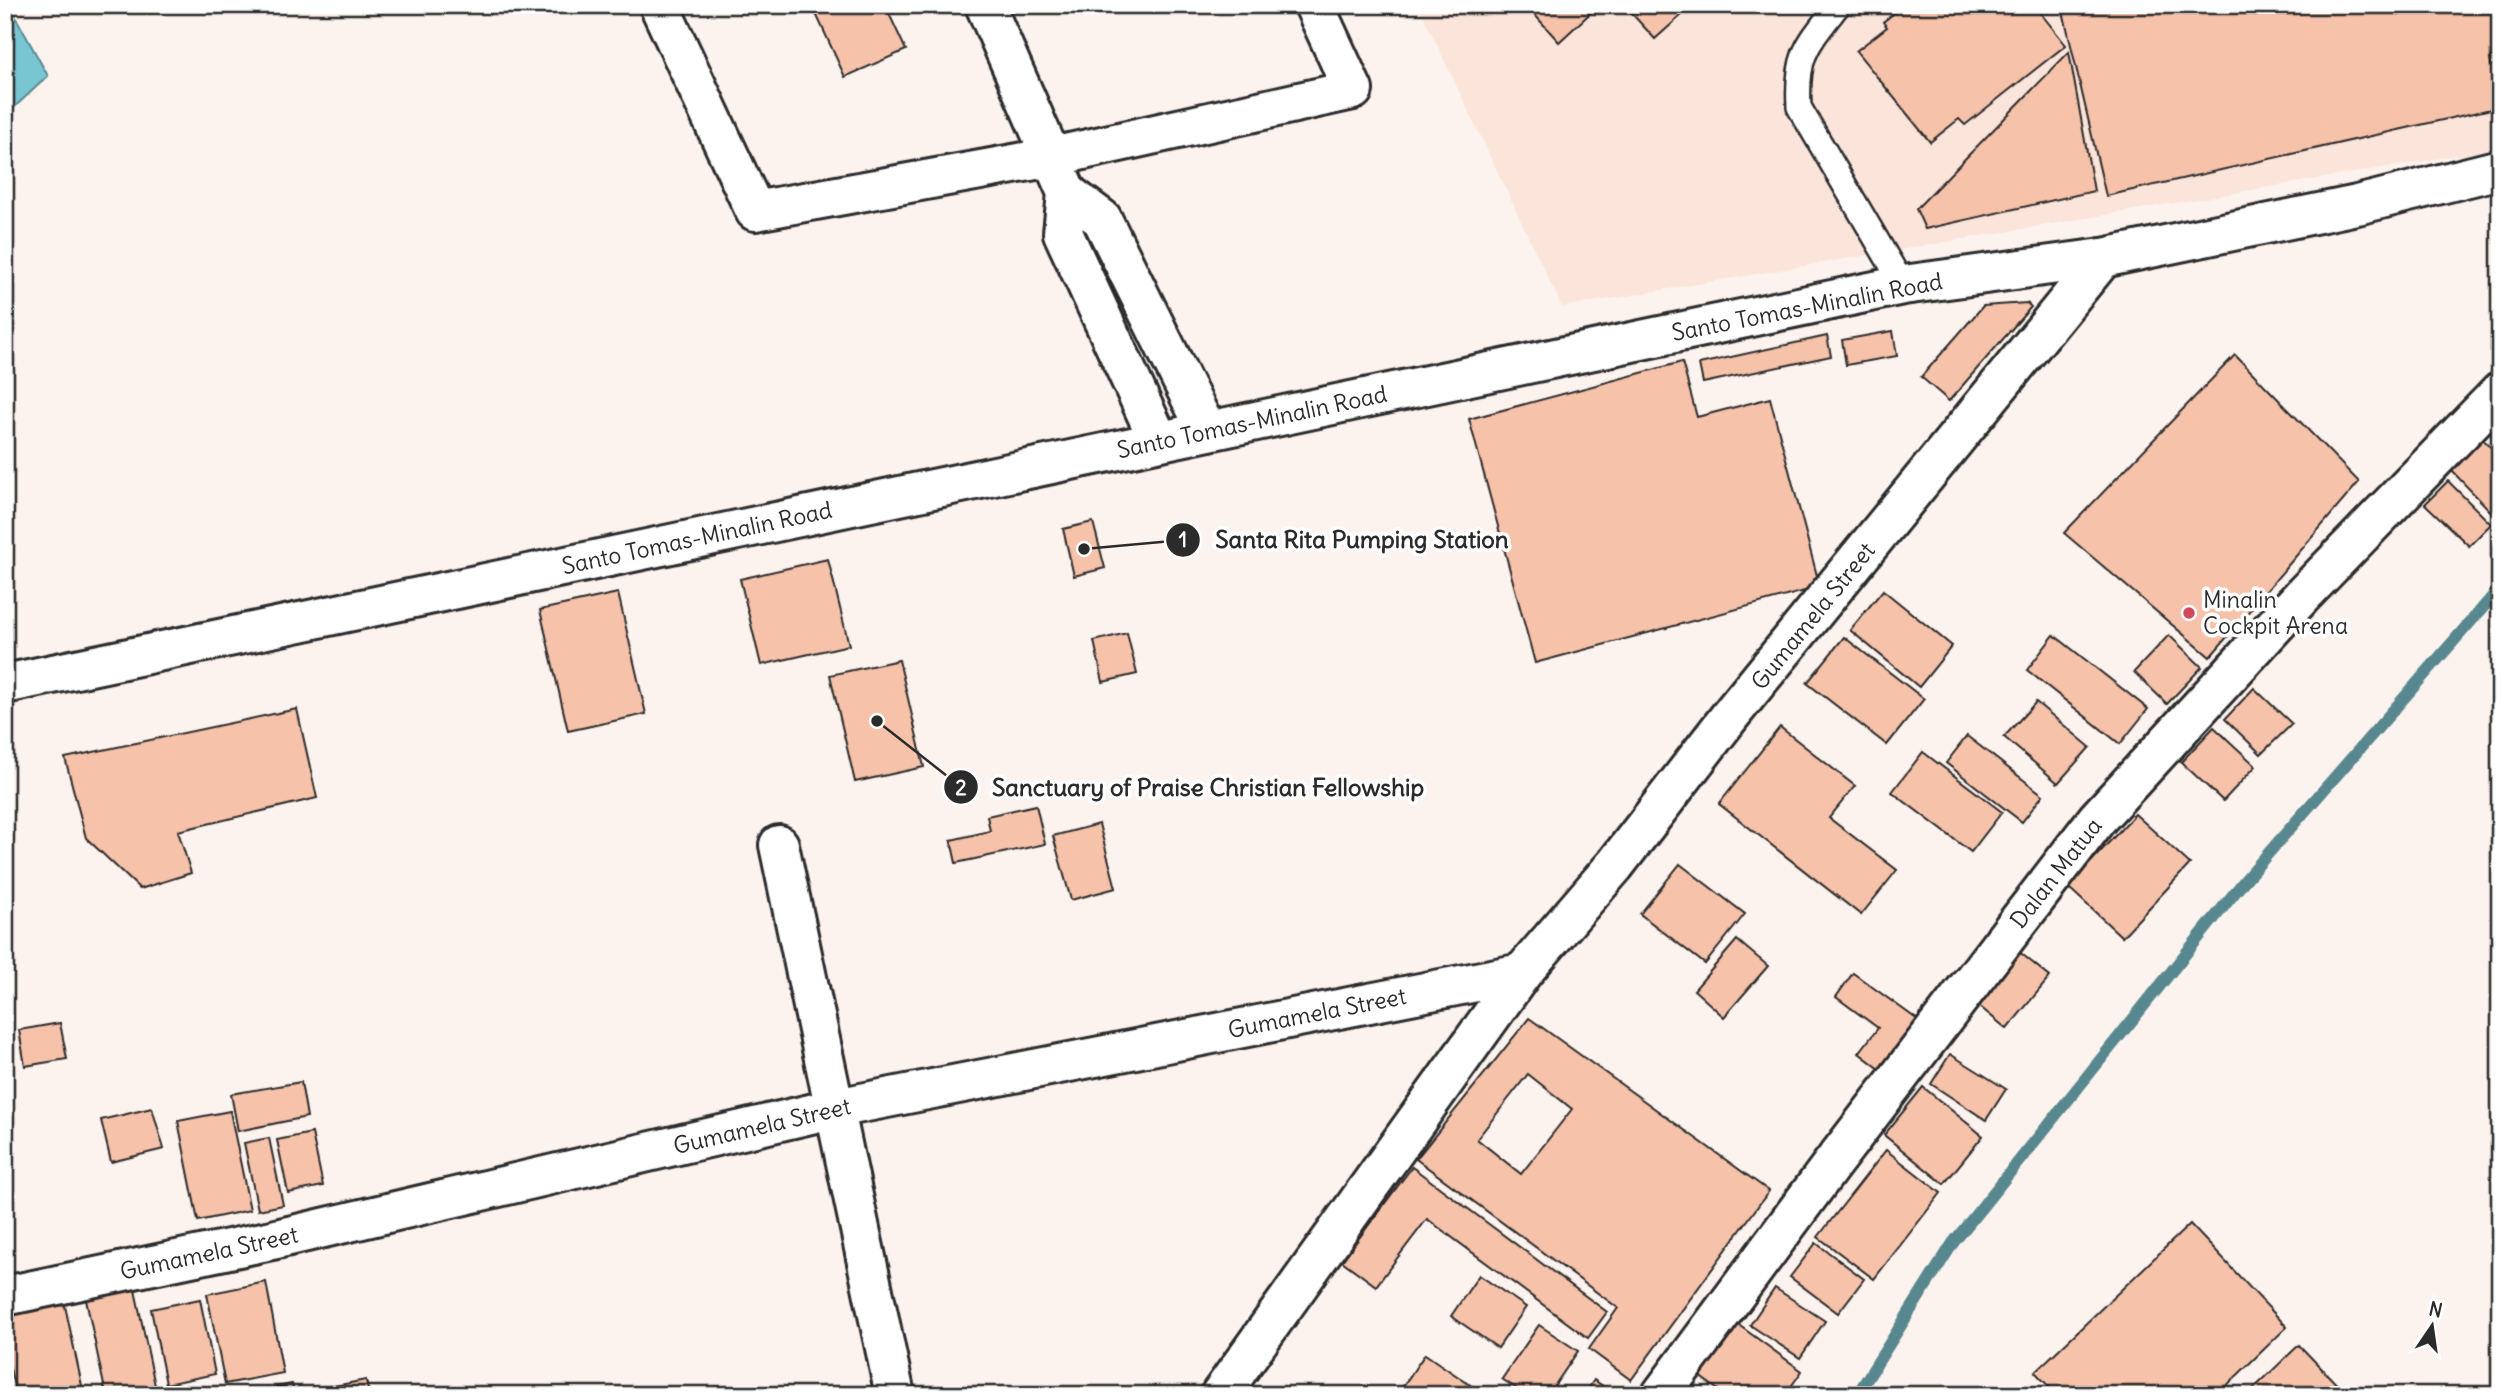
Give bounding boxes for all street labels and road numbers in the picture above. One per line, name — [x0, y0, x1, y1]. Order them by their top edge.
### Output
street label: Santo Tomas-Minalin Road — [1669, 266, 1945, 347]
street label: Santo Tomas-Minalin Road — [1114, 379, 1390, 464]
street label: Santo Tomas-Minalin Road — [559, 495, 835, 580]
street label: Gumamela Street — [1744, 536, 1881, 695]
street label: Dalan Matua — [2003, 812, 2108, 934]
street label: Gumamela Street — [1225, 981, 1409, 1044]
street label: Gumamela Street — [670, 1091, 854, 1160]
street label: Gumamela Street — [117, 1219, 301, 1286]

